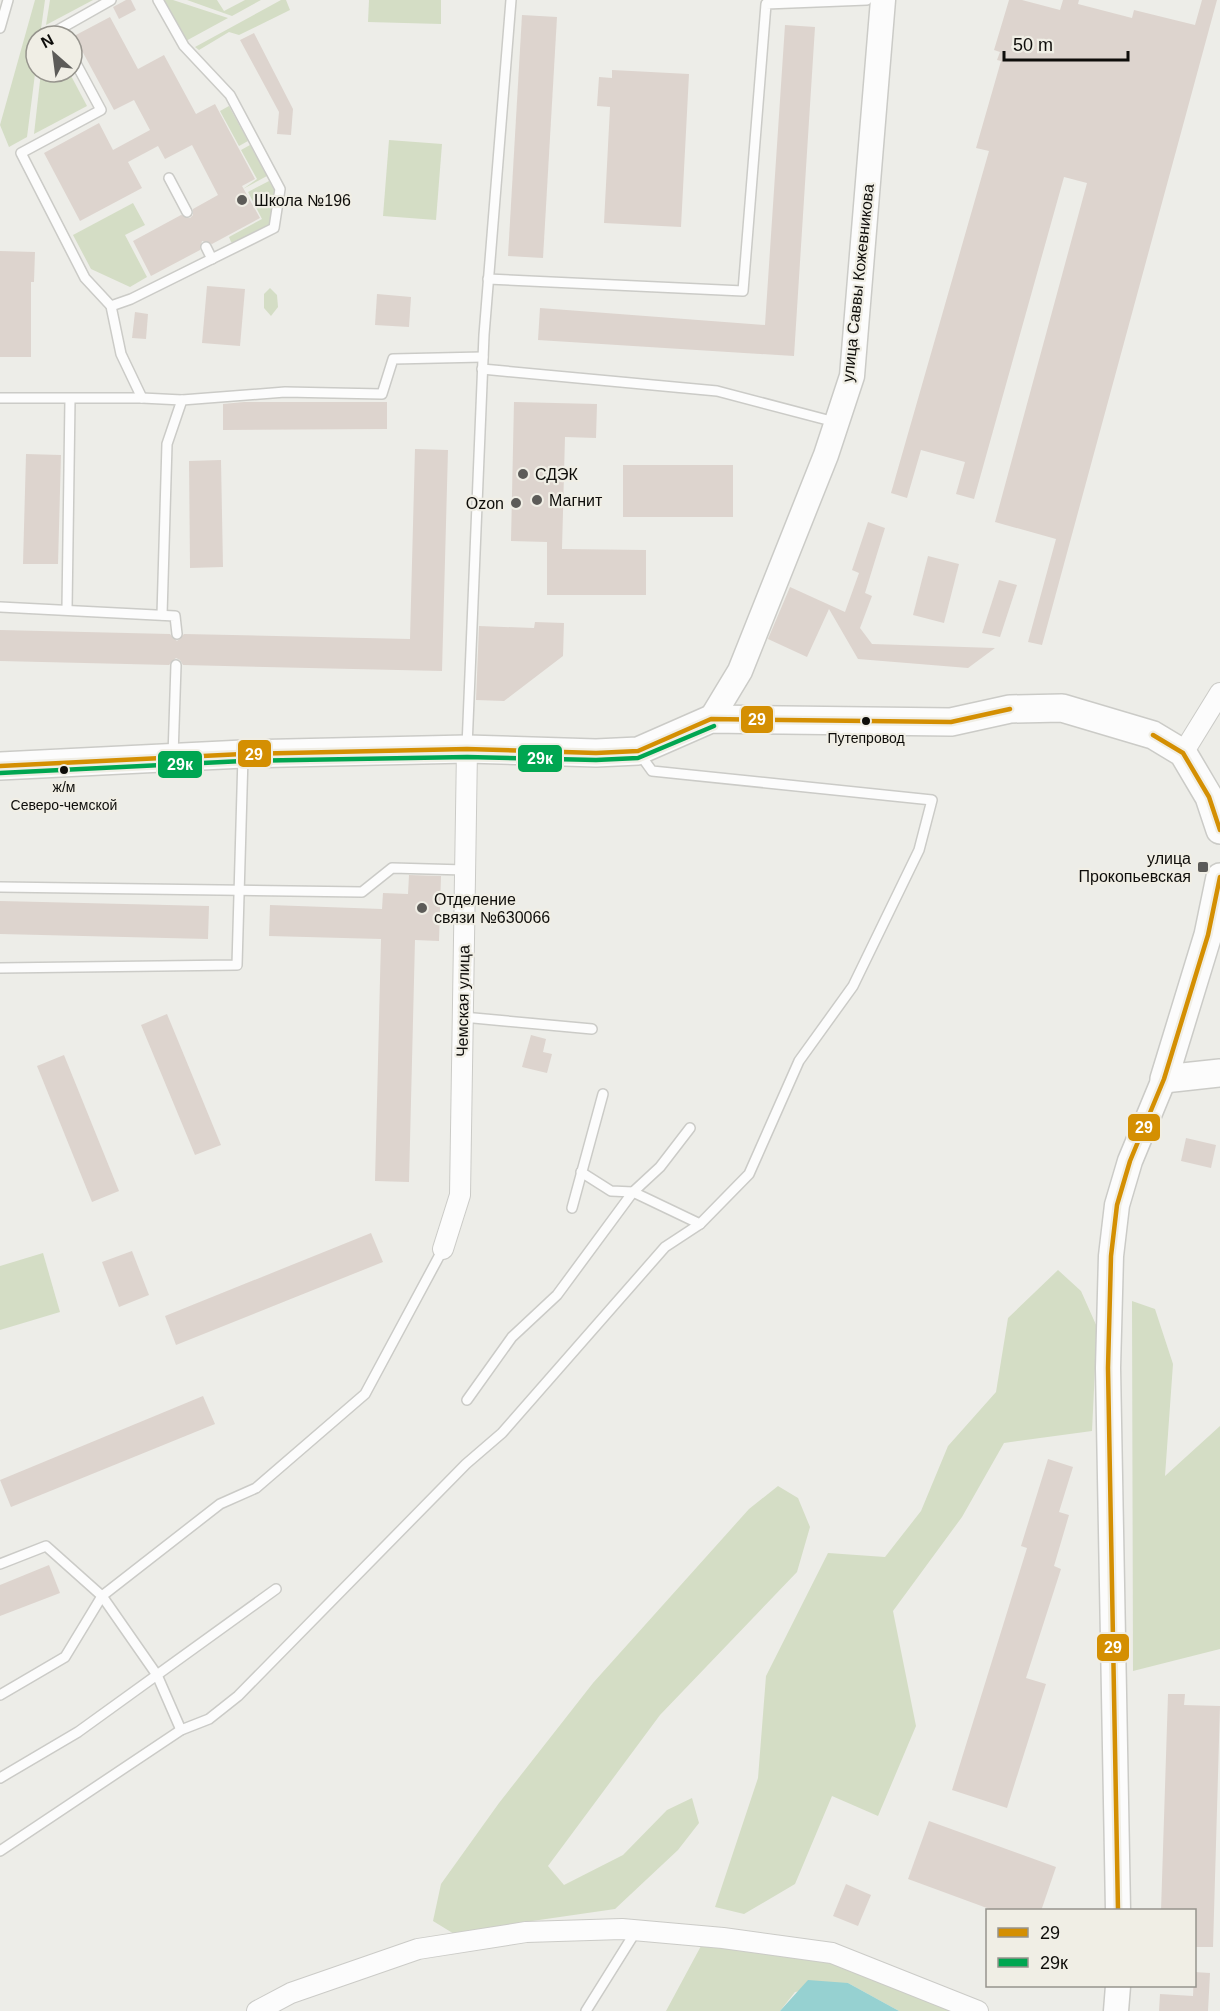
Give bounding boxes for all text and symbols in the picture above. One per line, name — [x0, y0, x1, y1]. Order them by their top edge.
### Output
north arrow — [24, 24, 84, 84]
scale bar — [1004, 24, 1128, 62]
text: N — [38, 31, 56, 51]
text: 50 m — [1013, 35, 1053, 55]
street label: улица Саввы Кожевникова — [839, 183, 877, 383]
place label: Школа №196 — [254, 192, 351, 209]
marker: Школа №196 — [235, 193, 249, 207]
place label: СДЭК — [535, 466, 579, 483]
marker: СДЭК — [516, 467, 530, 481]
place label: Магнит — [549, 492, 603, 509]
marker: Магнит — [530, 493, 544, 507]
place label: Ozon — [466, 495, 504, 512]
marker: Ozon — [509, 496, 523, 510]
line badge: 29 — [740, 705, 774, 734]
text: 29 — [748, 711, 766, 728]
marker: Путепровод — [860, 715, 872, 727]
place label: Путепровод — [827, 730, 905, 746]
line badge: 29 — [237, 739, 272, 768]
line badge: 29к — [517, 744, 563, 773]
text: 29 — [245, 746, 263, 763]
line badge: 29к — [157, 750, 203, 779]
text: 29к — [527, 750, 554, 767]
text: 29к — [167, 756, 194, 773]
marker: ж/м Северо-чемской — [58, 764, 70, 776]
place label: ж/м Северо-чемской — [11, 779, 117, 813]
place label: улица Прокопьевская — [1078, 850, 1191, 885]
marker: улица Прокопьевская — [1196, 860, 1210, 874]
place label: Отделение связи №630066 — [434, 891, 550, 926]
marker: Отделение связи №630066 — [415, 901, 429, 915]
street label: Чемская улица — [454, 945, 472, 1057]
line badge: 29 — [1127, 1113, 1161, 1142]
text: 29 — [1135, 1119, 1153, 1136]
line badge: 29 — [1096, 1633, 1130, 1662]
text: 29 — [1104, 1639, 1122, 1656]
legend — [986, 1909, 1196, 1987]
text: 29 — [1040, 1923, 1060, 1943]
text: 29к — [1040, 1953, 1068, 1973]

